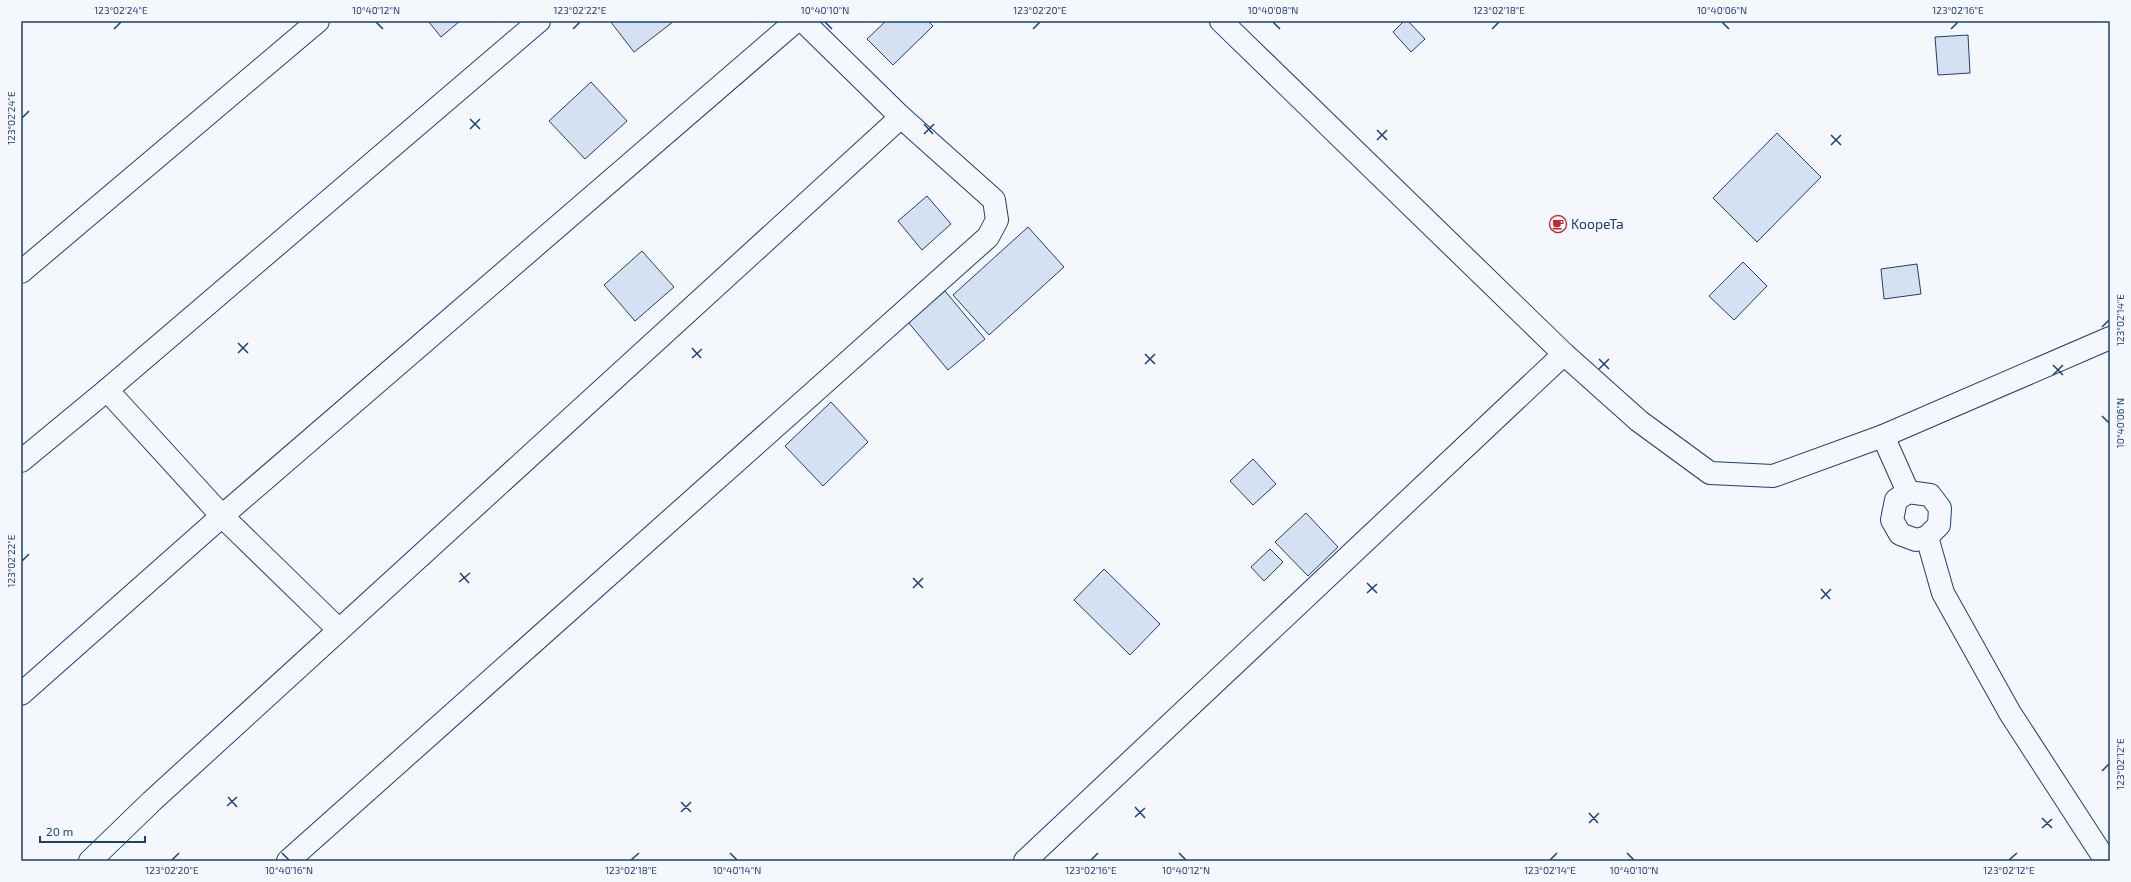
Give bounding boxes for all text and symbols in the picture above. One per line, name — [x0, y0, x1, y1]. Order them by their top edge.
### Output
text: 123°02'24"E — [94, 4, 148, 16]
text: 10°40'12"N — [352, 4, 400, 16]
text: 123°02'22"E — [554, 4, 607, 16]
text: 10°40'10"N — [801, 4, 849, 16]
text: 123°02'20"E — [1013, 4, 1067, 16]
text: 10°40'08"N — [1248, 4, 1298, 16]
text: 123°02'18"E — [1473, 4, 1525, 16]
text: 10°40'06"N — [1697, 4, 1747, 16]
text: 123°02'16"E — [1932, 4, 1984, 16]
text: 123°02'24"E — [5, 91, 17, 145]
cafe icon: KoopeTa — [1548, 214, 1568, 234]
place label: KoopeTa — [1571, 215, 1624, 232]
text: 123°02'14"E — [2114, 294, 2126, 346]
text: 10°40'06"N — [2114, 398, 2126, 448]
text: 123°02'22"E — [5, 534, 17, 587]
text: 123°02'12"E — [2114, 738, 2126, 790]
scale bar — [40, 818, 145, 844]
text: 20 m — [46, 824, 73, 838]
text: 123°02'20"E — [145, 864, 199, 876]
text: 10°40'16"N — [265, 864, 313, 876]
text: 123°02'18"E — [605, 864, 657, 876]
text: 10°40'14"N — [713, 864, 761, 876]
text: 123°02'16"E — [1065, 864, 1117, 876]
text: 10°40'12"N — [1162, 864, 1210, 876]
text: 123°02'14"E — [1524, 864, 1576, 876]
text: 10°40'10"N — [1610, 864, 1658, 876]
text: 123°02'12"E — [1983, 864, 2035, 876]

